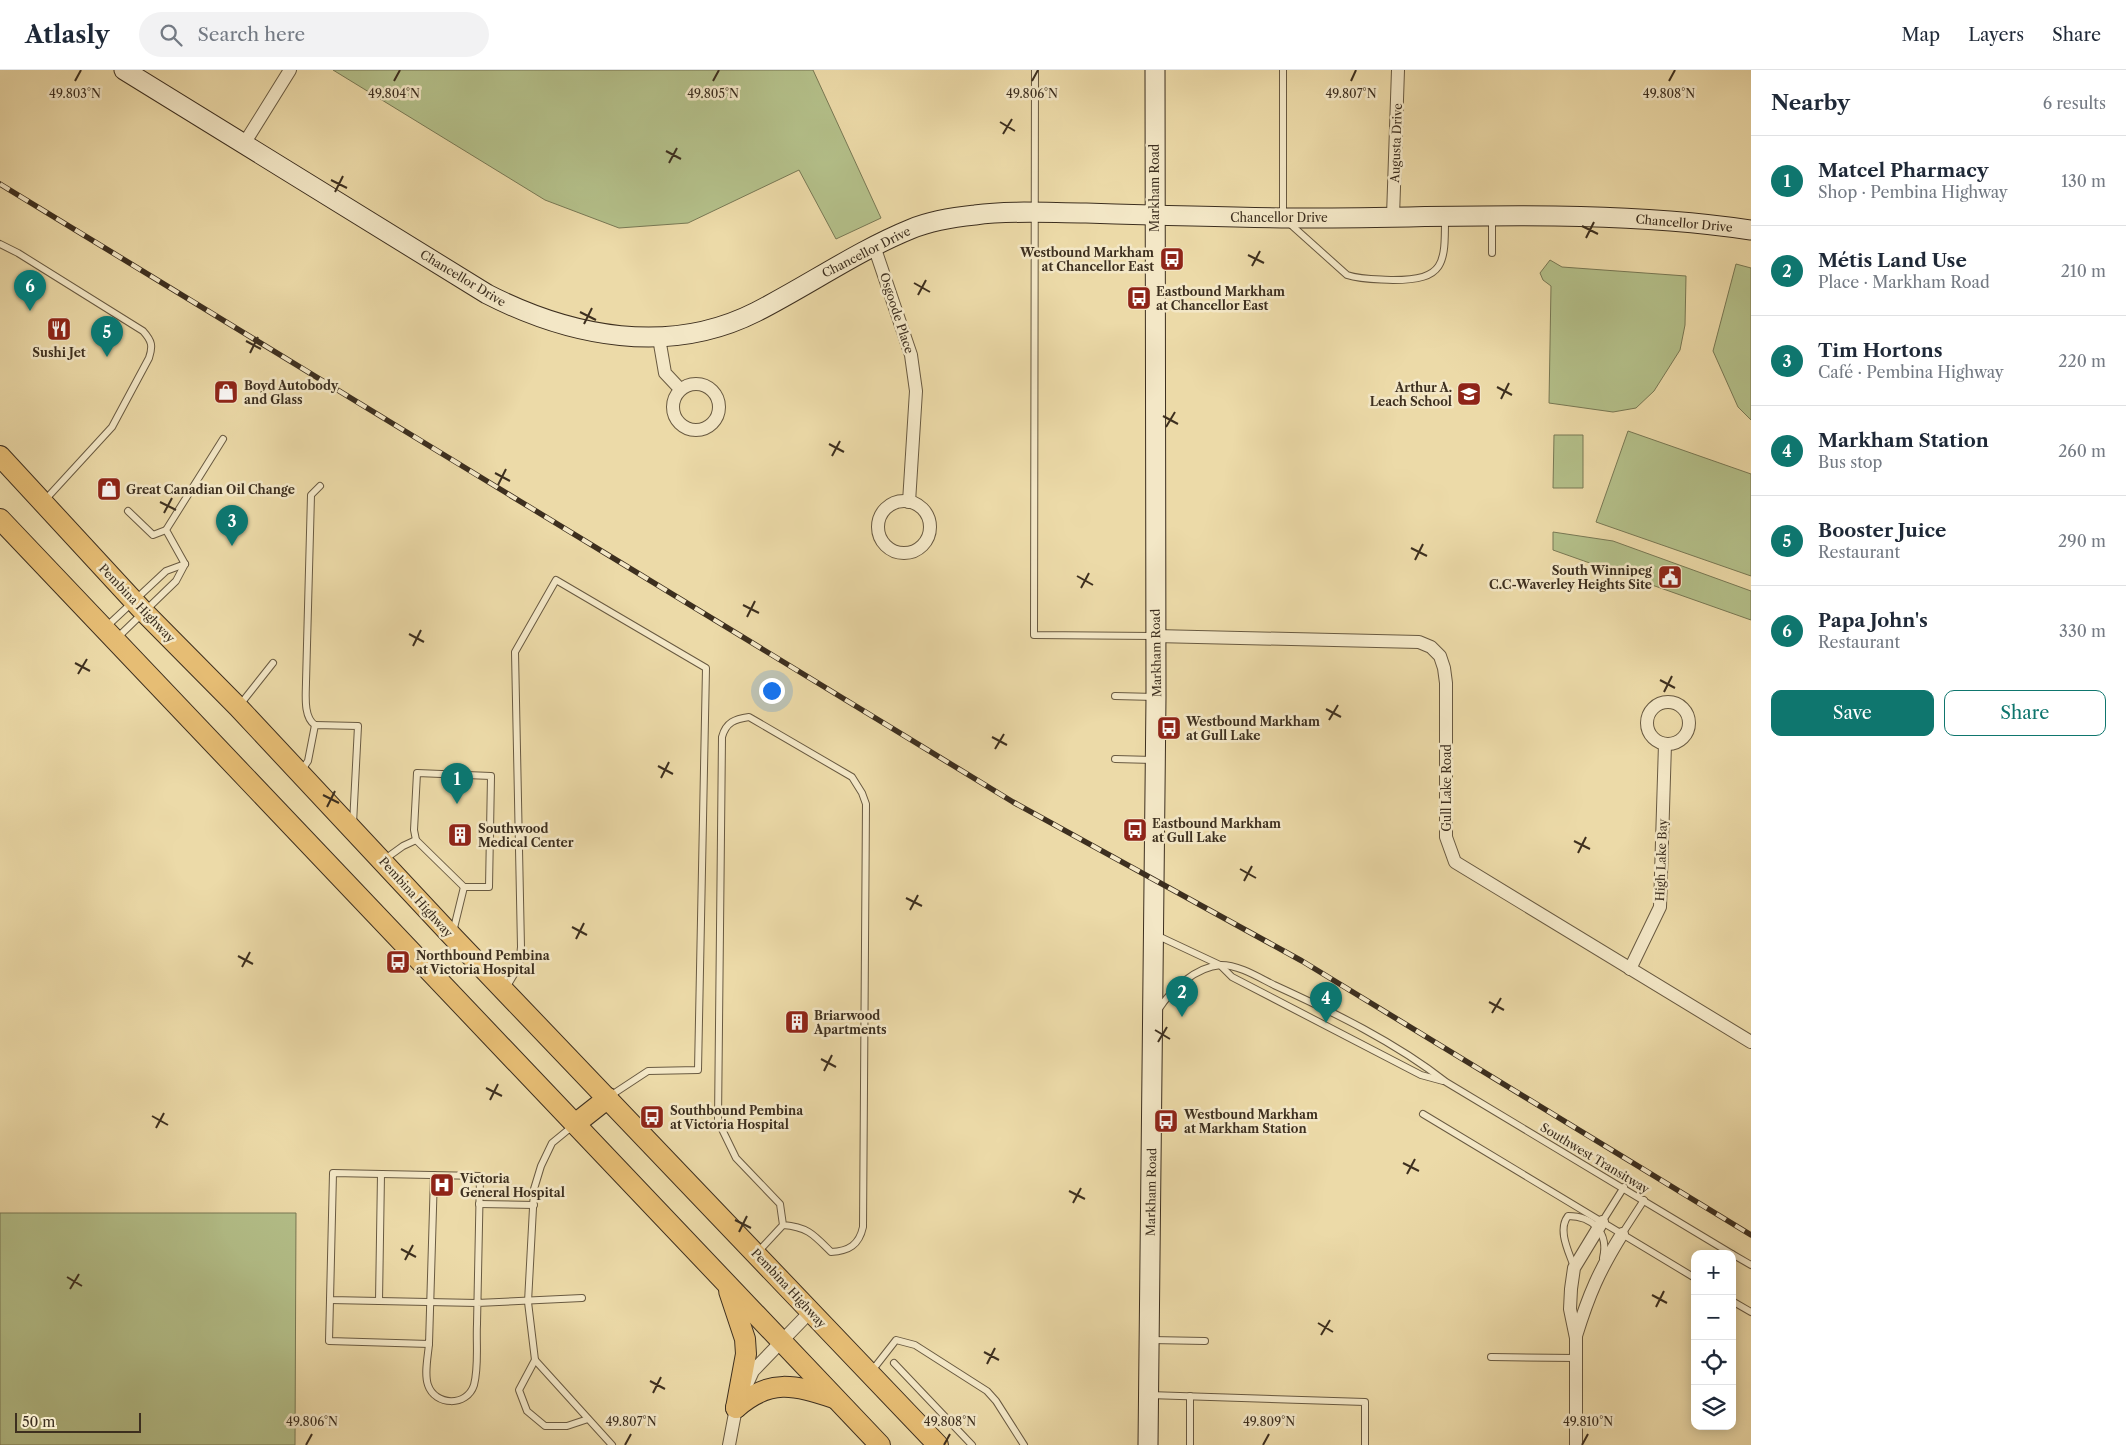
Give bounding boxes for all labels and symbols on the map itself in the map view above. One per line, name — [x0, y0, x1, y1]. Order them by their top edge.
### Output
text: 49.803°N — [49, 86, 101, 101]
text: 49.804°N — [368, 86, 420, 101]
text: 49.805°N — [687, 86, 739, 101]
text: 49.806°N — [1006, 86, 1058, 101]
text: 49.807°N — [1325, 86, 1377, 101]
text: 49.808°N — [1643, 86, 1695, 101]
street label: Augusta Drive — [1387, 103, 1405, 184]
street label: Markham Road — [1147, 143, 1162, 232]
street label: Chancellor Drive — [1230, 210, 1328, 225]
street label: Chancellor Drive — [1635, 211, 1733, 235]
street label: Chancellor Drive — [819, 223, 913, 281]
place label: Westbound Markham at Chancellor East — [1019, 245, 1154, 274]
bus stop icon: Westbound Markham at Chancellor East — [1159, 246, 1185, 272]
street label: Chancellor Drive — [417, 247, 509, 310]
pin: 6 — [14, 270, 46, 311]
street label: Osgoode Place — [877, 271, 917, 356]
place label: Eastbound Markham at Chancellor East — [1156, 284, 1285, 313]
bus stop icon: Eastbound Markham at Chancellor East — [1126, 285, 1152, 311]
restaurant icon: Sushi Jet — [46, 316, 72, 342]
pin: 5 — [91, 316, 123, 357]
place label: Sushi Jet — [32, 345, 86, 360]
place label: Boyd Autobody and Glass — [244, 378, 339, 407]
shop icon: Boyd Autobody and Glass — [213, 379, 239, 405]
place label: Arthur A. Leach School — [1370, 380, 1452, 409]
school or university icon: Arthur A. Leach School — [1456, 381, 1482, 407]
shop icon: Great Canadian Oil Change — [96, 476, 122, 502]
place label: Great Canadian Oil Change — [126, 482, 295, 497]
pin: 3 — [216, 505, 248, 546]
street label: Pembina Highway — [96, 561, 178, 646]
place label: South Winnipeg C.C-Waverley Heights Site — [1489, 563, 1653, 592]
public building icon: South Winnipeg C.C-Waverley Heights Site — [1657, 564, 1683, 590]
street label: Markham Road — [1148, 608, 1164, 697]
your location — [759, 678, 785, 704]
place label: Westbound Markham at Gull Lake — [1185, 714, 1320, 743]
bus stop icon: Westbound Markham at Gull Lake — [1156, 715, 1182, 741]
street label: Gull Lake Road — [1439, 743, 1454, 832]
pin: 1 — [441, 763, 473, 804]
place label: Eastbound Markham at Gull Lake — [1152, 816, 1281, 845]
bus stop icon: Eastbound Markham at Gull Lake — [1122, 817, 1148, 843]
street label: High Lake Bay — [1652, 818, 1670, 902]
place label: Southwood Medical Center — [478, 821, 574, 850]
building icon: Southwood Medical Center — [447, 822, 473, 848]
street label: Pembina Highway — [376, 854, 456, 941]
place label: Northbound Pembina at Victoria Hospital — [416, 948, 551, 977]
bus stop icon: Northbound Pembina at Victoria Hospital — [385, 949, 411, 975]
pin: 2 — [1166, 976, 1198, 1017]
pin: 4 — [1310, 982, 1342, 1023]
place label: Briarwood Apartments — [813, 1008, 887, 1037]
building icon: Briarwood Apartments — [784, 1009, 810, 1035]
place label: Southbound Pembina at Victoria Hospital — [670, 1103, 804, 1132]
bus stop icon: Southbound Pembina at Victoria Hospital — [639, 1104, 665, 1130]
place label: Westbound Markham at Markham Station — [1183, 1107, 1318, 1136]
bus stop icon: Westbound Markham at Markham Station — [1153, 1108, 1179, 1134]
street label: Southwest Transitway — [1538, 1120, 1652, 1197]
street label: Markham Road — [1143, 1147, 1159, 1236]
place label: Victoria General Hospital — [459, 1171, 565, 1200]
hospital icon: Victoria General Hospital — [429, 1172, 455, 1198]
street label: Pembina Highway — [748, 1245, 830, 1331]
scale bar — [15, 1410, 141, 1433]
text: 49.806°N — [286, 1414, 338, 1429]
text: 49.807°N — [605, 1414, 657, 1429]
text: 49.808°N — [924, 1414, 976, 1429]
text: 49.809°N — [1243, 1414, 1295, 1429]
text: 49.810°N — [1563, 1414, 1613, 1429]

